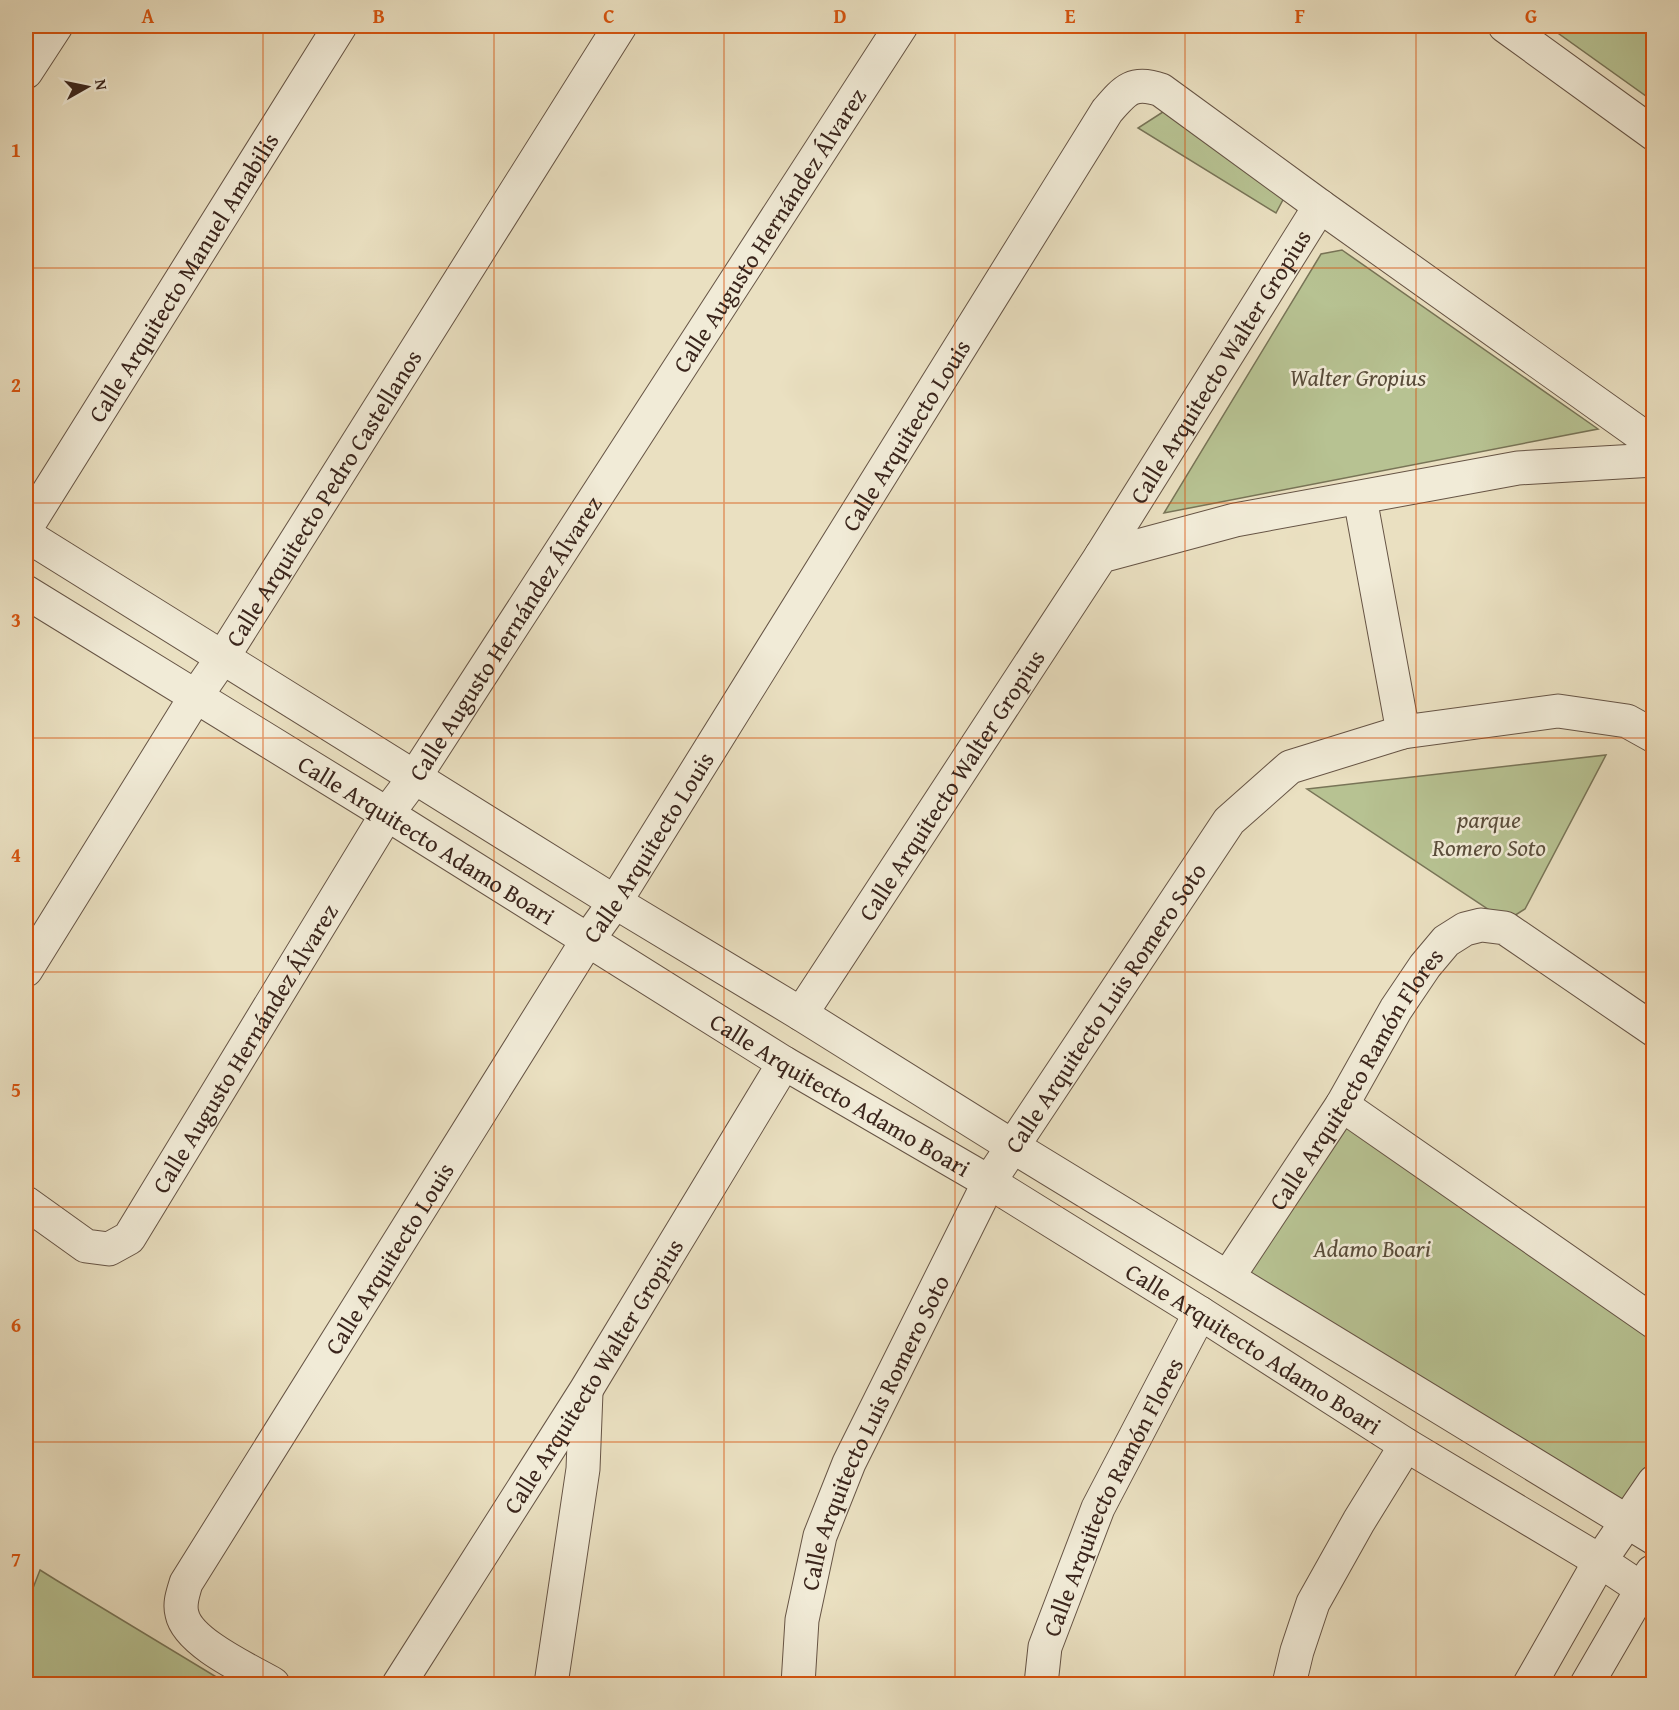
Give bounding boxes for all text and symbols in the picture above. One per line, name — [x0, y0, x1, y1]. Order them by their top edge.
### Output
text: A — [142, 1, 155, 30]
text: B — [373, 1, 385, 30]
text: C — [603, 1, 615, 30]
text: D — [833, 1, 847, 30]
text: E — [1065, 1, 1076, 30]
text: F — [1295, 1, 1305, 30]
text: G — [1525, 1, 1537, 30]
north arrow — [57, 57, 117, 117]
text: N — [89, 77, 115, 92]
street label: Calle Augusto Hernández Álvarez — [664, 81, 874, 379]
street label: Calle Arquitecto Manuel Amabilis — [79, 125, 287, 429]
text: 1 — [11, 135, 21, 164]
street label: Calle Arquitecto Walter Gropius — [1121, 222, 1319, 510]
street label: Calle Arquitecto Louis — [832, 332, 979, 538]
street label: Calle Arquitecto Pedro Castellanos — [216, 342, 430, 653]
park label: Walter Gropius — [1290, 360, 1427, 395]
text: 2 — [11, 370, 21, 399]
street label: Calle Augusto Hernández Álvarez — [399, 489, 610, 787]
text: 3 — [11, 605, 21, 634]
street label: Calle Arquitecto Walter Gropius — [849, 642, 1053, 927]
street label: Calle Arquitecto Louis — [574, 745, 722, 950]
street label: Calle Arquitecto Adamo Boari — [292, 746, 562, 933]
park label: parque Romero Soto — [1431, 802, 1546, 865]
text: 4 — [11, 840, 21, 869]
street label: Calle Arquitecto Luis Romero Soto — [996, 855, 1214, 1160]
street label: Calle Augusto Hernández Álvarez — [143, 897, 346, 1200]
street label: Calle Arquitecto Ramón Flores — [1260, 940, 1451, 1217]
street label: Calle Arquitecto Adamo Boari — [704, 1004, 977, 1185]
text: 5 — [11, 1075, 21, 1104]
street label: Calle Arquitecto Louis — [316, 1155, 462, 1361]
park label: Adamo Boari — [1312, 1231, 1431, 1266]
street label: Calle Arquitecto Walter Gropius — [494, 1232, 691, 1520]
street label: Calle Arquitecto Adamo Boari — [1119, 1254, 1389, 1443]
street label: Calle Arquitecto Luis Romero Soto — [791, 1268, 958, 1594]
text: 6 — [11, 1310, 21, 1339]
street label: Calle Arquitecto Ramón Flores — [1033, 1351, 1191, 1641]
text: 7 — [11, 1544, 21, 1573]

